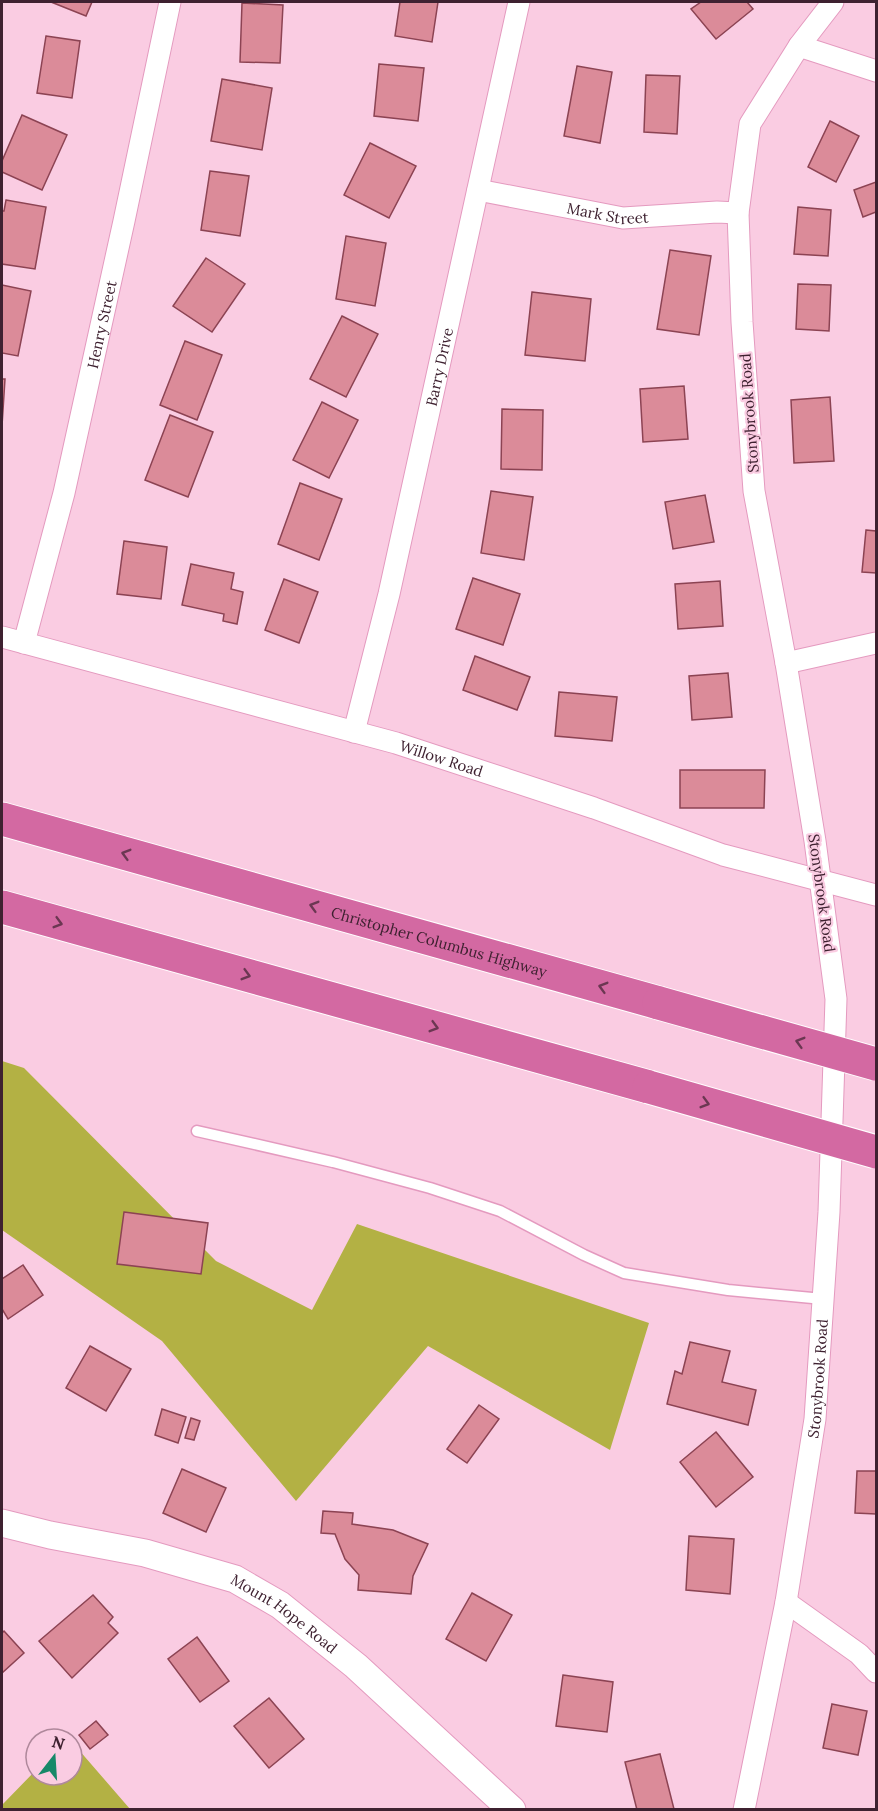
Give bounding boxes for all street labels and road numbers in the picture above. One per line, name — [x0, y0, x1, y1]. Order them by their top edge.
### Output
street label: Mark Street — [565, 198, 649, 228]
street label: Henry Street — [82, 278, 120, 370]
street label: Barry Drive — [421, 326, 457, 408]
street label: Stonybrook Road — [735, 353, 763, 473]
street label: Willow Road — [398, 735, 486, 780]
street label: Stonybrook Road — [804, 833, 840, 953]
street label: Christopher Columbus Highway — [329, 902, 549, 981]
street label: Stonybrook Road — [803, 1318, 831, 1439]
street label: Mount Hope Road — [228, 1569, 342, 1657]

